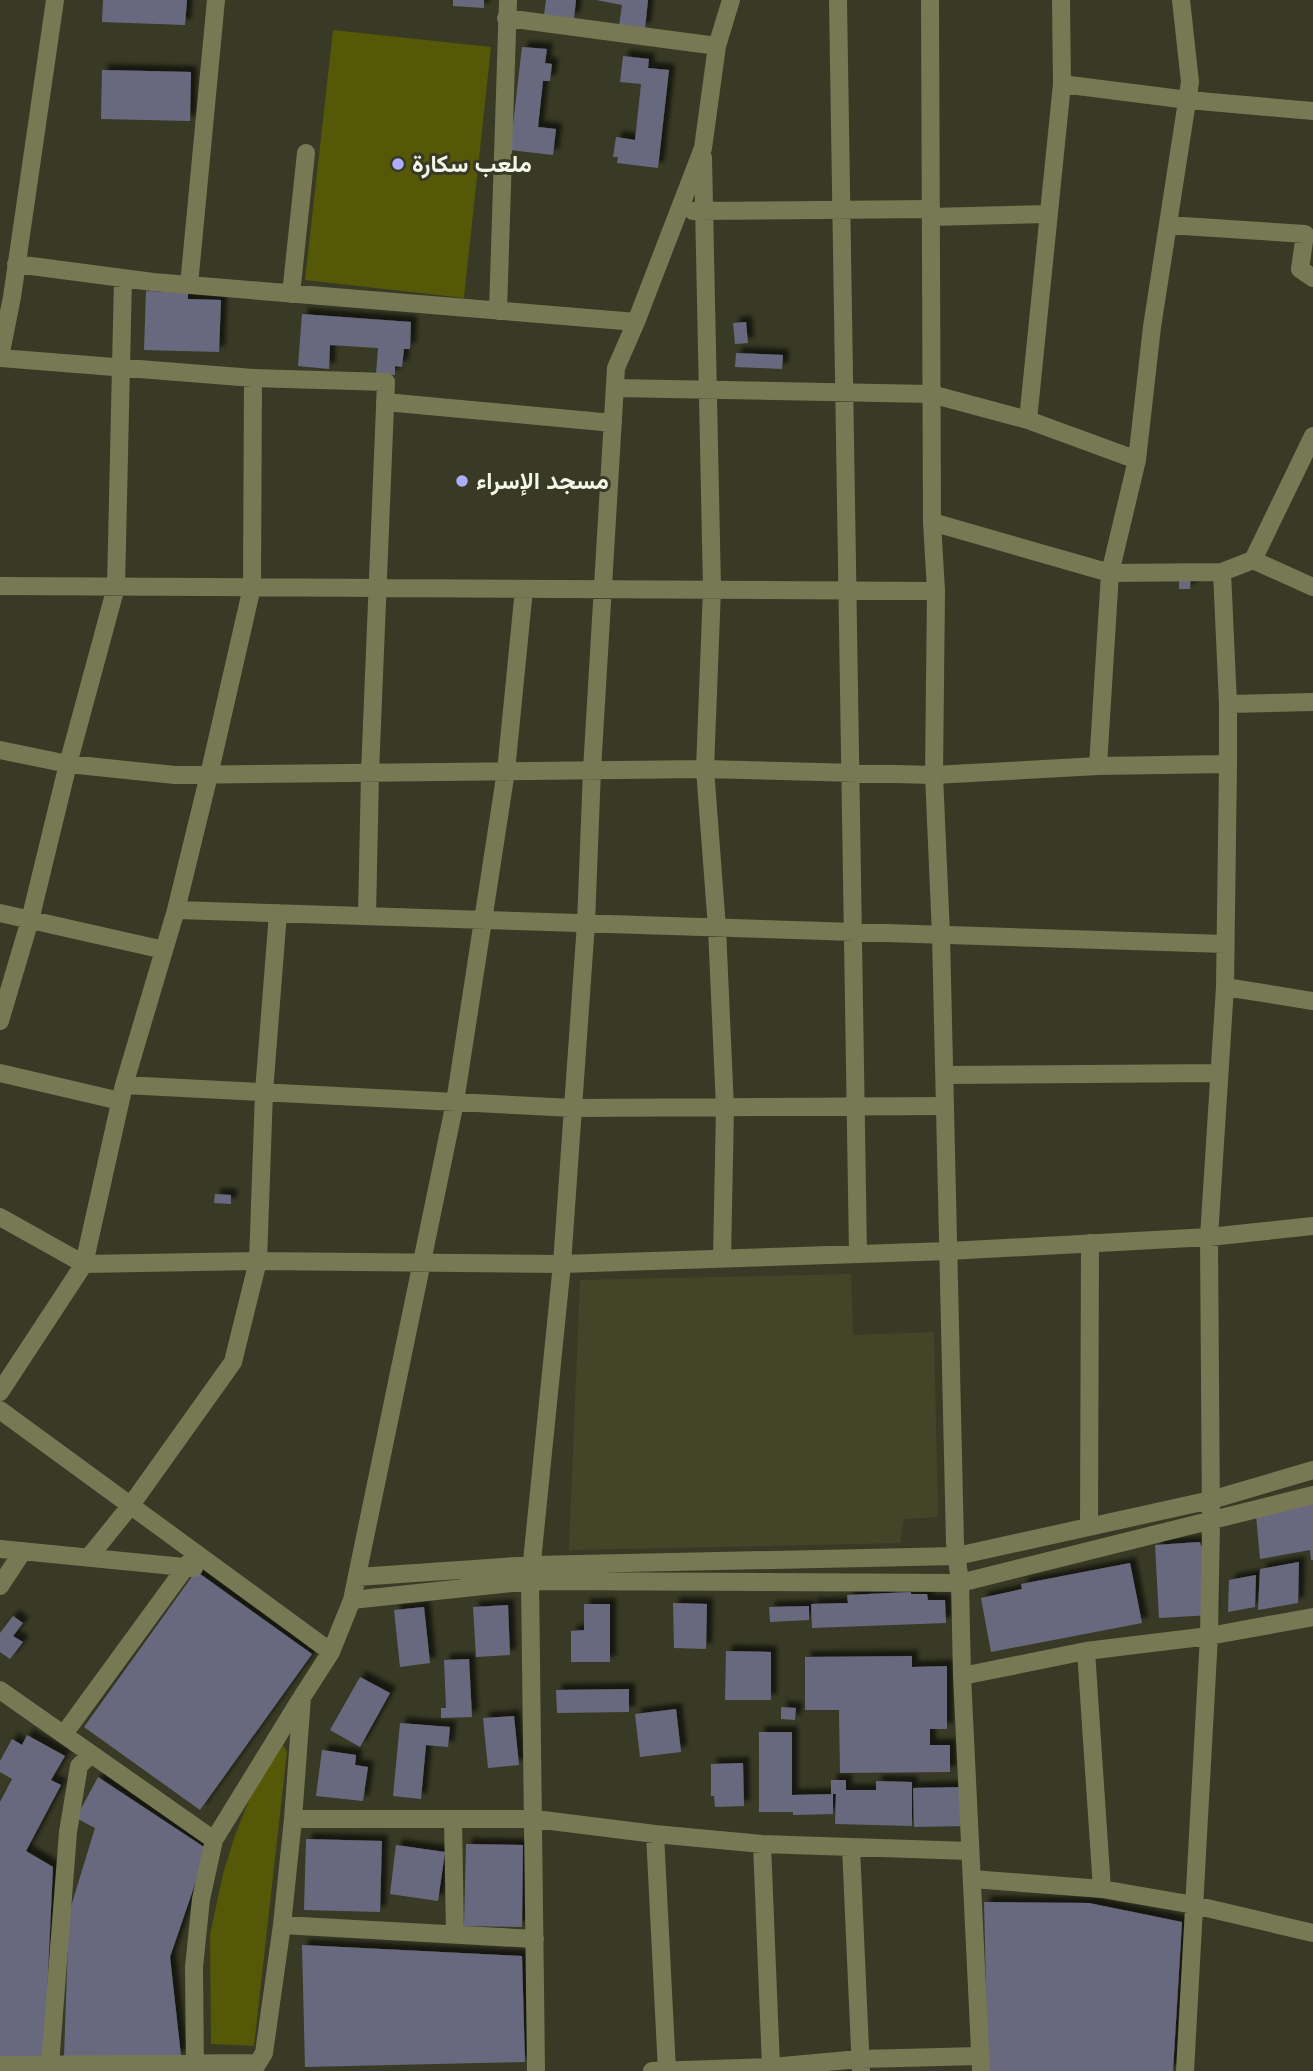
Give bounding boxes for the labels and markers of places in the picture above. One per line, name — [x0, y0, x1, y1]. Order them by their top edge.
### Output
place label: ملعب سكارة — [412, 146, 532, 179]
marker: ملعب سكارة — [390, 156, 406, 172]
place label: مسجد الإسراء — [476, 463, 609, 496]
marker: مسجد الإسراء — [454, 473, 470, 489]

